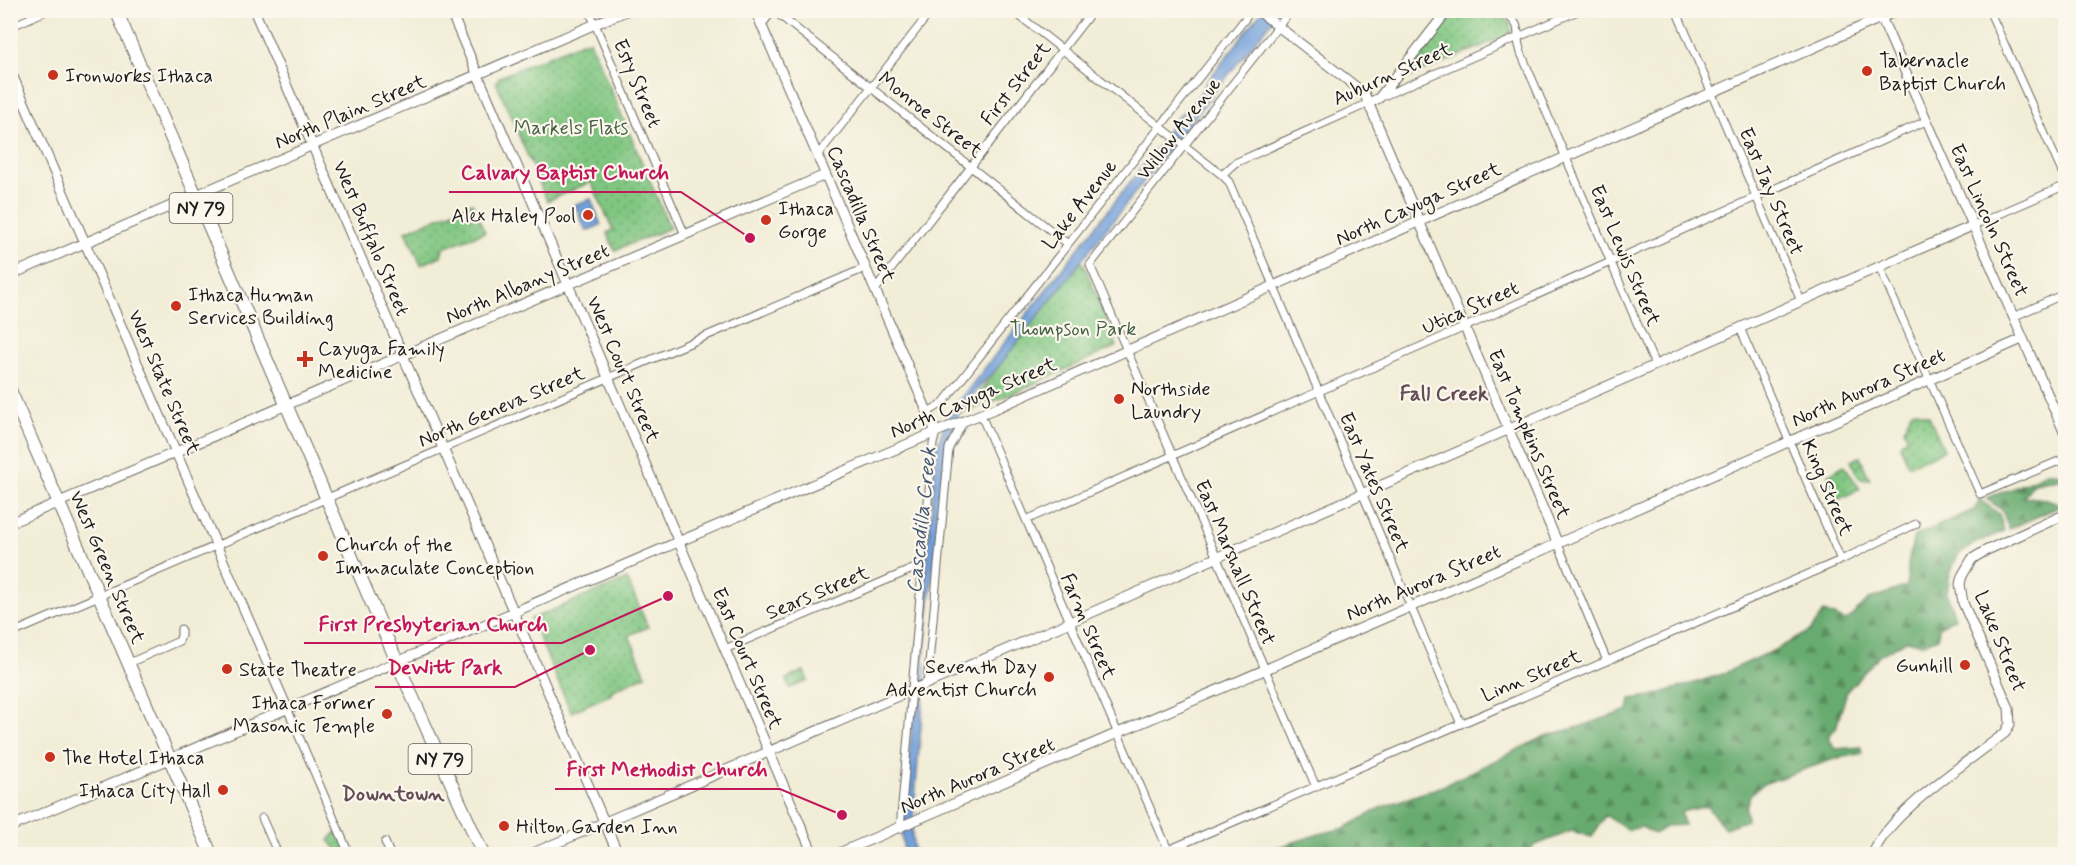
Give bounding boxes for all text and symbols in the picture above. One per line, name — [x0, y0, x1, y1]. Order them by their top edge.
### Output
street label: Esty Street — [606, 35, 667, 132]
street label: First Street — [975, 36, 1058, 132]
street label: Auburn Street — [1329, 36, 1457, 113]
place label: Tabernacle Baptist Church — [1879, 48, 2006, 98]
place label: Ironworks Ithaca — [65, 63, 213, 90]
marker: Tabernacle Baptist Church — [1860, 64, 1874, 78]
street label: Monroe Street — [872, 66, 988, 165]
marker: Ironworks Ithaca — [46, 68, 60, 82]
street label: North Plain Street — [271, 68, 431, 156]
street label: Willow Avenue — [1131, 72, 1228, 186]
park label: Markels Flats — [514, 115, 628, 142]
street label: East Jay Street — [1732, 124, 1810, 260]
street label: East Lincoln Street — [1943, 140, 2034, 301]
street label: Cascadilla Street — [820, 142, 902, 288]
callout: Calvary Baptist Church — [449, 153, 681, 192]
street label: Lake Avenue — [1036, 154, 1124, 256]
street label: North Cayuga Street — [1332, 156, 1506, 254]
street label: West Buffalo Street — [326, 157, 416, 320]
text: Calvary Baptist Church — [461, 159, 670, 187]
street label: East Lewis Street — [1583, 181, 1667, 331]
road number: NY 79 — [170, 193, 232, 223]
place label: Ithaca Gorge — [778, 196, 834, 247]
place label: Alex Haley Pool — [451, 203, 576, 230]
marker: Alex Haley Pool — [581, 208, 595, 222]
marker: Ithaca Gorge — [759, 213, 773, 227]
street label: North Albany Street — [441, 238, 614, 331]
street label: Utica Street — [1418, 275, 1523, 342]
place label: Ithaca Human Services Building — [188, 282, 334, 332]
street label: West Court Street — [579, 292, 666, 447]
marker: Ithaca Human Services Building — [169, 299, 183, 313]
street label: West State Street — [121, 306, 206, 459]
park label: Thompson Park — [1010, 316, 1136, 343]
place label: Cayuga Family Medicine — [318, 336, 445, 386]
street label: North Aurora Street — [1787, 342, 1950, 434]
street label: East Tompkins Street — [1481, 345, 1577, 524]
marker: Cayuga Family Medicine — [296, 350, 314, 368]
street label: North Cayuga Street — [886, 351, 1062, 447]
street label: North Geneva Street — [414, 360, 589, 455]
place label: Northside Laundry — [1131, 376, 1210, 426]
district label: Fall Creek — [1400, 380, 1489, 408]
marker: Northside Laundry — [1112, 392, 1126, 406]
street label: East Yates Street — [1332, 408, 1415, 557]
street label: King Street — [1793, 435, 1859, 541]
water label: Cascadilla Creek — [900, 445, 944, 595]
street label: East Marshall Street — [1188, 476, 1282, 649]
street label: West Green Street — [62, 487, 151, 648]
place label: Church of the Immaculate Conception — [335, 532, 534, 582]
street label: North Aurora Street — [1342, 539, 1505, 628]
marker: Church of the Immaculate Conception — [316, 549, 330, 563]
street label: Sears Street — [762, 559, 873, 627]
street label: Farm Street — [1053, 569, 1122, 684]
street label: East Court Street — [705, 584, 789, 734]
street label: Lake Street — [1967, 587, 2032, 696]
callout: First Presbyterian Church — [304, 604, 562, 643]
text: First Presbyterian Church — [318, 611, 548, 639]
street label: Linn Street — [1478, 643, 1586, 709]
callout: DeWitt Park — [375, 648, 515, 687]
place label: Gunhill — [1896, 653, 1953, 680]
text: DeWitt Park — [387, 654, 503, 682]
place label: Seventh Day Adventist Church — [885, 654, 1037, 704]
place label: State Theatre — [239, 657, 357, 684]
marker: Gunhill — [1958, 658, 1972, 672]
marker: State Theatre — [220, 662, 234, 676]
marker: Seventh Day Adventist Church — [1042, 670, 1056, 684]
place label: Ithaca Former Masonic Temple — [233, 690, 376, 740]
marker: Ithaca Former Masonic Temple — [380, 707, 394, 721]
street label: North Aurora Street — [896, 732, 1059, 821]
road number: NY 79 — [408, 744, 472, 774]
place label: The Hotel Ithaca — [62, 745, 205, 772]
marker: The Hotel Ithaca — [43, 750, 57, 764]
callout: First Methodist Church — [555, 750, 780, 789]
text: First Methodist Church — [566, 756, 768, 784]
place label: Ithaca City Hall — [79, 778, 211, 805]
district label: Downtown — [342, 780, 445, 808]
marker: Ithaca City Hall — [216, 783, 230, 797]
place label: Hilton Garden Inn — [516, 814, 678, 841]
marker: Hilton Garden Inn — [497, 819, 511, 833]

